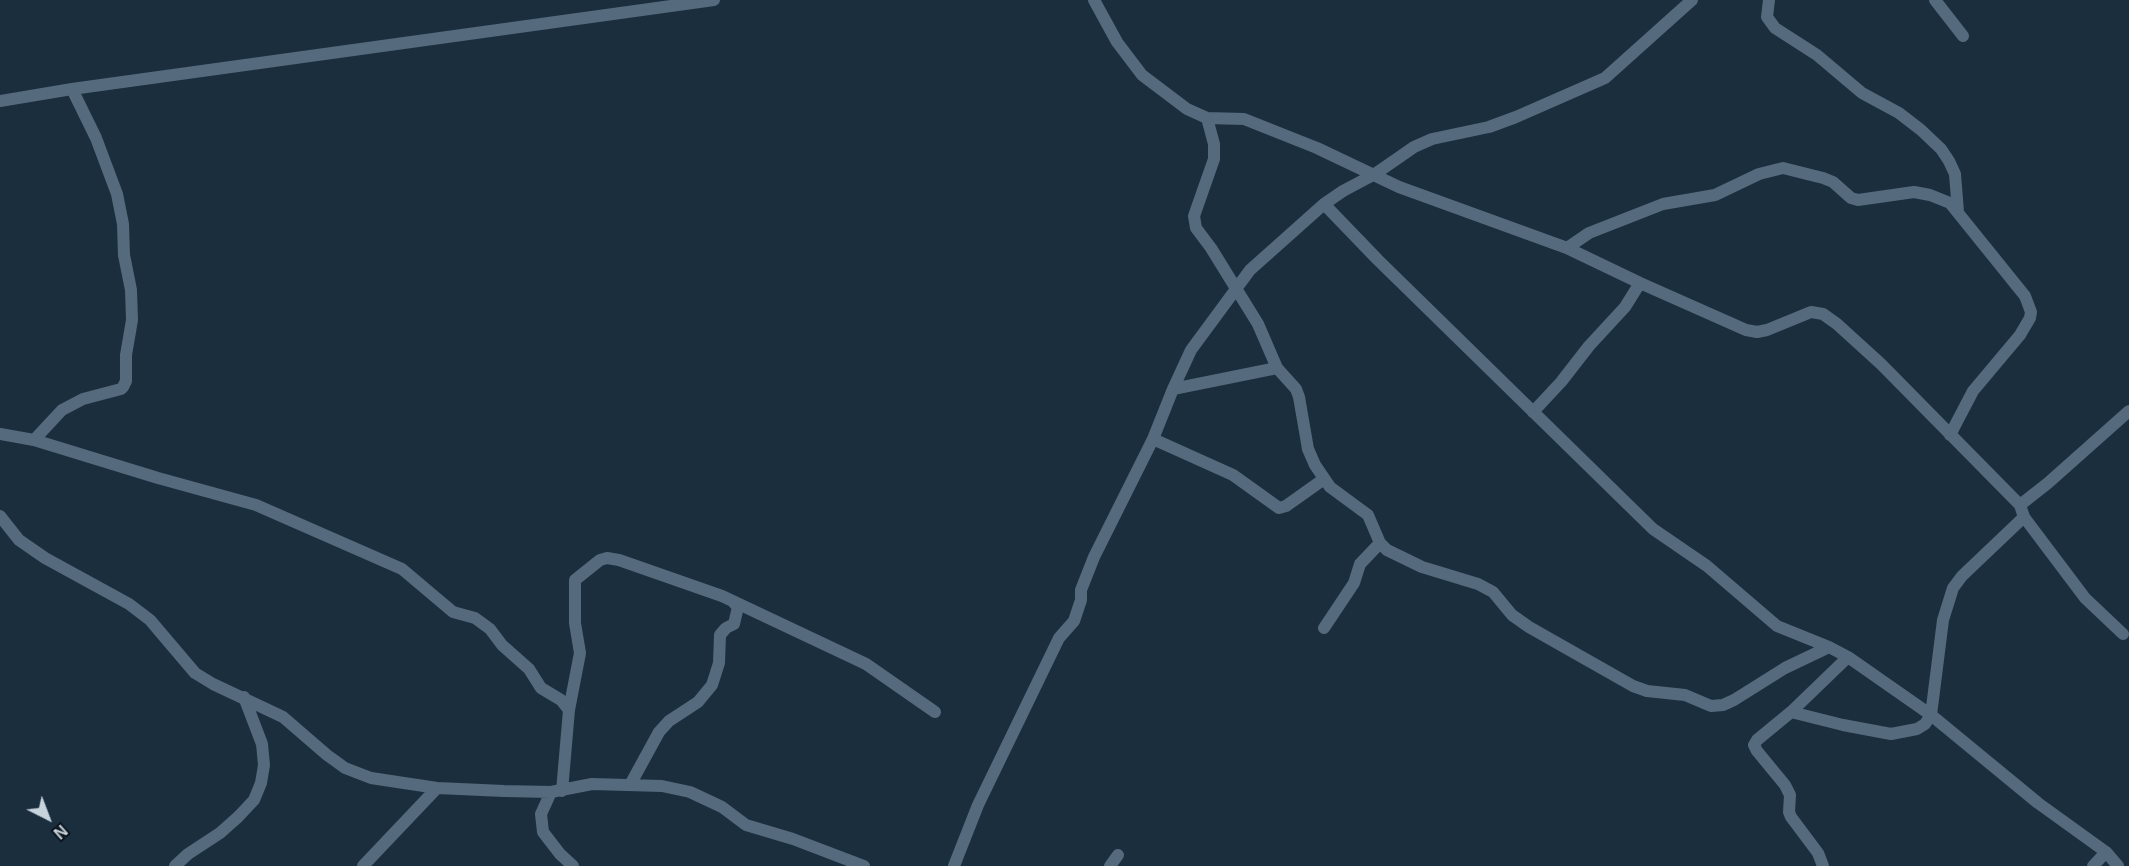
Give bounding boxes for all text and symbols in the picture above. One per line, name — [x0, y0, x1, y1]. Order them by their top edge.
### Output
north arrow — [18, 788, 78, 848]
text: N — [50, 822, 70, 842]

